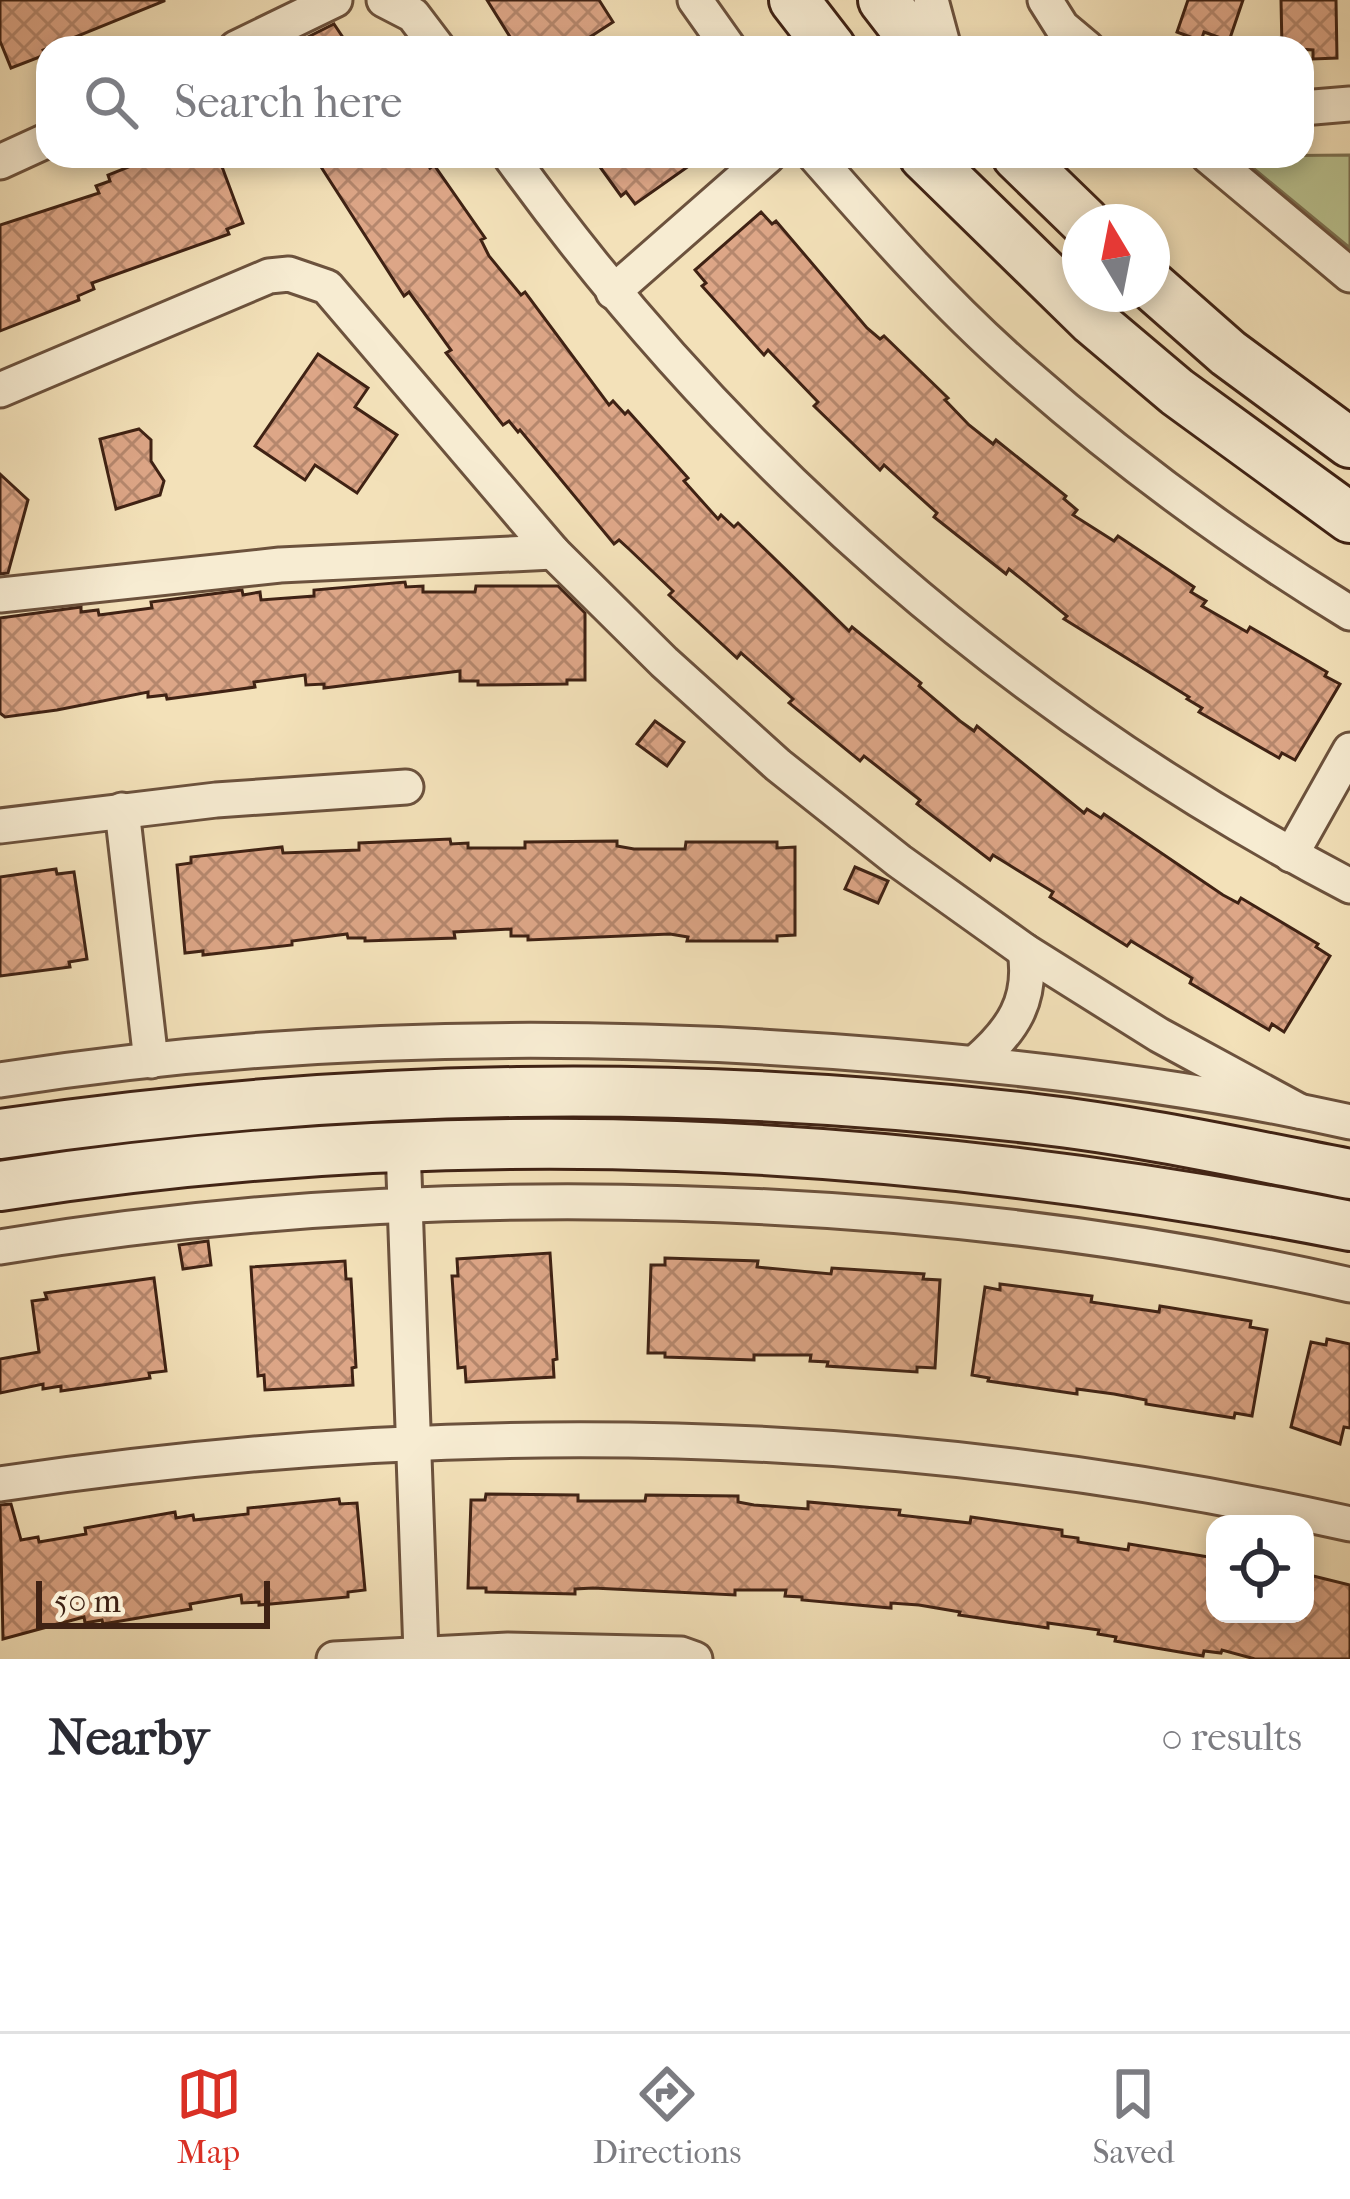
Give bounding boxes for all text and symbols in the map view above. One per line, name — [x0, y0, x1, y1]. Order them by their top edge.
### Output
search box — [36, 36, 1314, 168]
icon: search — [78, 69, 144, 135]
text: Search here — [174, 76, 402, 129]
north arrow — [1062, 204, 1170, 312]
map controls — [1206, 1515, 1314, 1623]
button: locate — [1206, 1515, 1314, 1623]
scale bar — [36, 1575, 270, 1628]
text: 50 m — [54, 1582, 121, 1621]
text: Nearby — [48, 1707, 209, 1767]
text: 0 results — [1161, 1714, 1302, 1760]
tab: Map — [176, 2061, 242, 2172]
tab: Directions — [593, 2061, 741, 2172]
tab: Saved — [1093, 2061, 1174, 2172]

